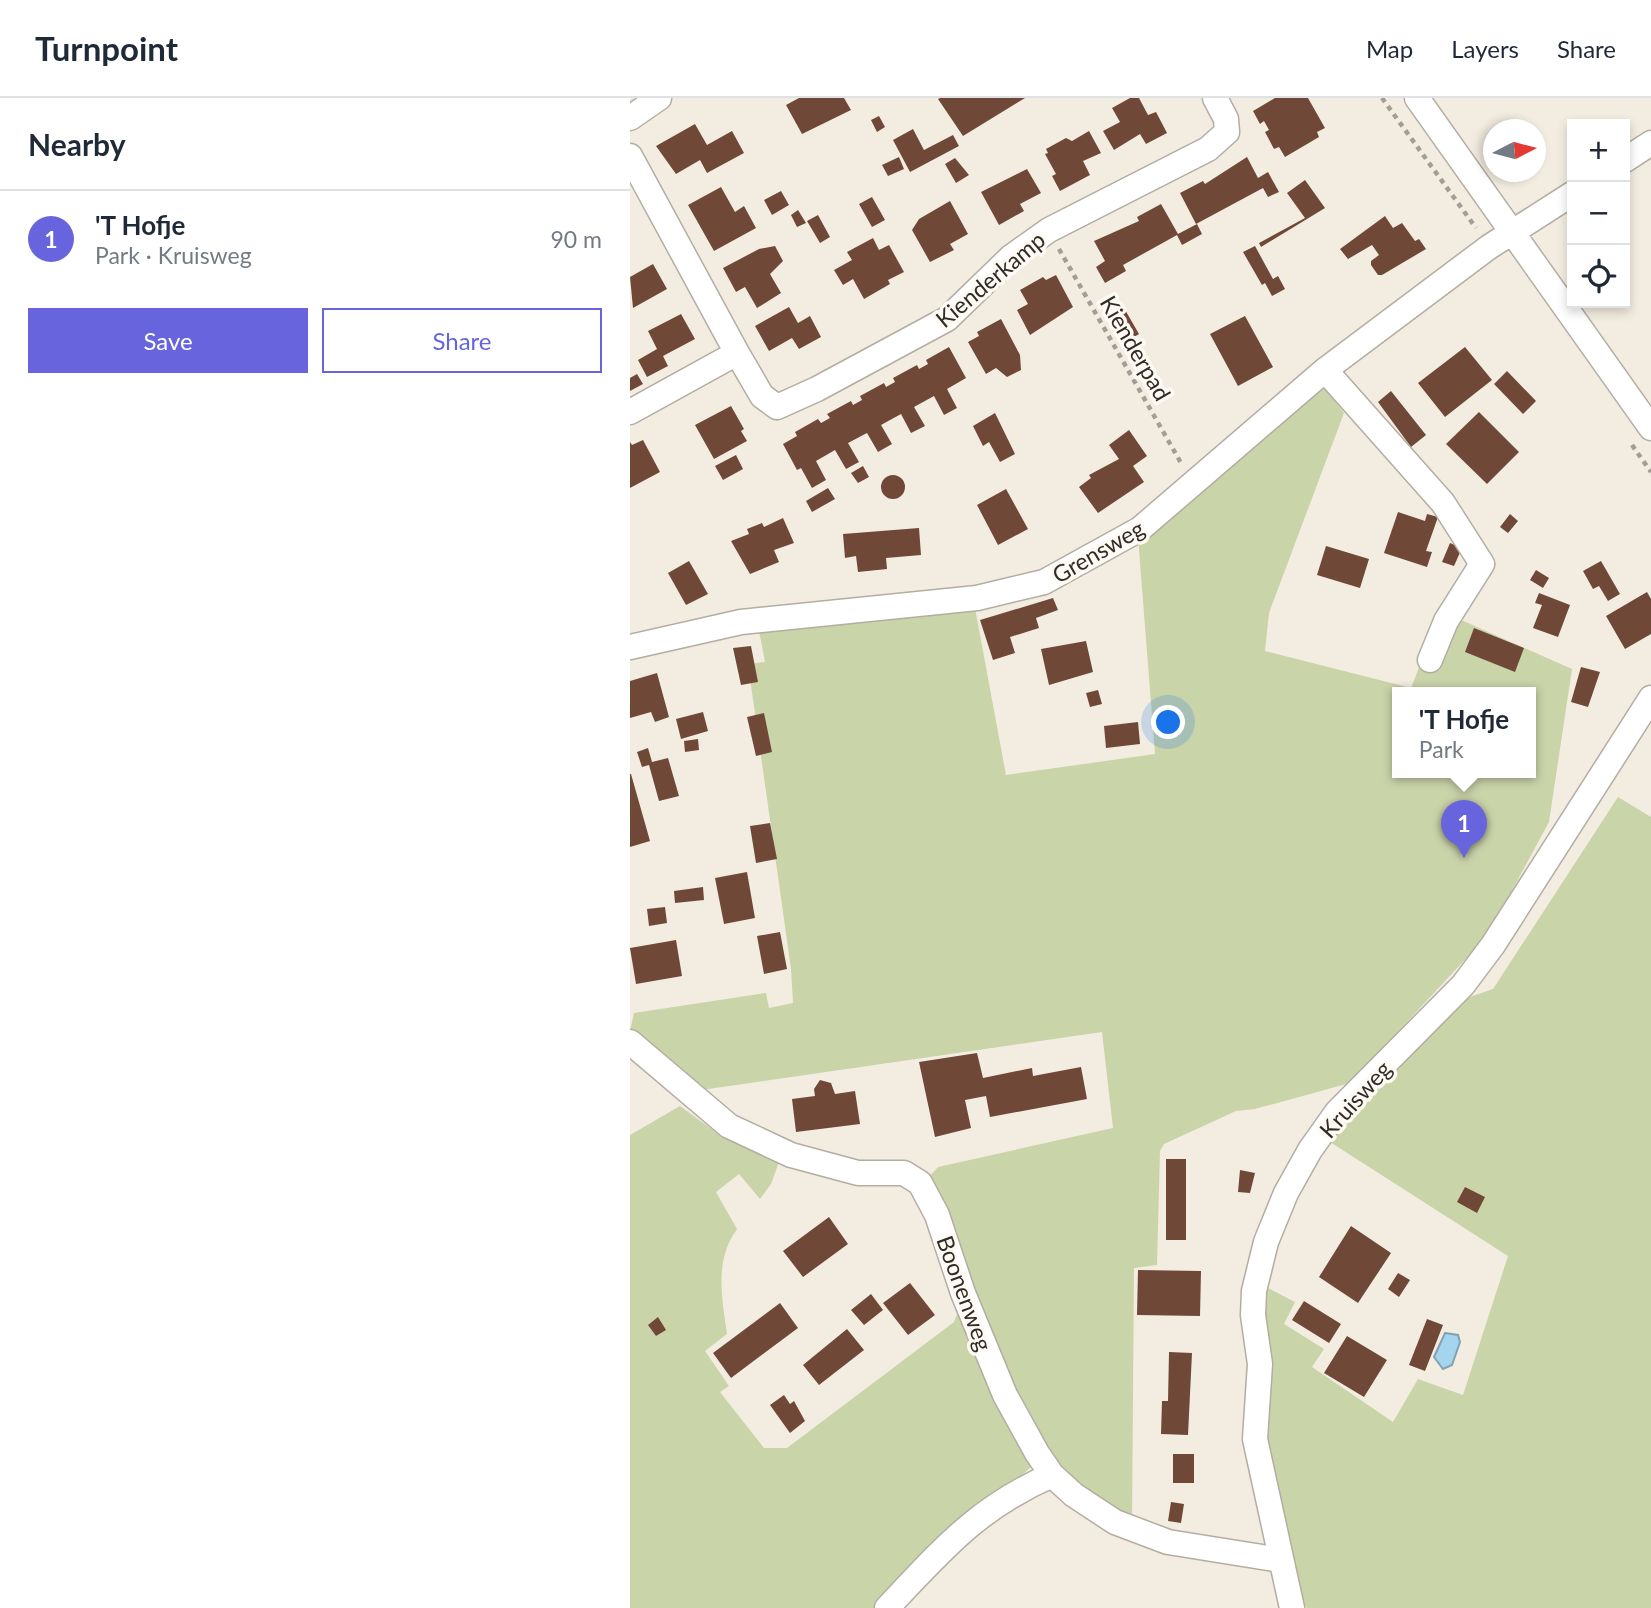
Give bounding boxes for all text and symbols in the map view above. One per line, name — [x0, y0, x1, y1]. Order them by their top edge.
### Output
text: Turnpoint — [35, 28, 178, 68]
text: Map — [1366, 34, 1413, 63]
text: Layers — [1451, 34, 1519, 63]
text: Share — [1557, 34, 1616, 63]
north arrow — [1483, 119, 1546, 182]
map controls — [1567, 119, 1630, 308]
button: + — [1567, 119, 1630, 182]
text: Nearby — [28, 126, 126, 162]
button: − — [1567, 182, 1630, 245]
text: 'T Hofje — [95, 209, 185, 241]
text: 1 — [44, 225, 58, 253]
text: 90 m — [551, 225, 602, 253]
street label: Kienderkamp — [930, 225, 1050, 333]
text: Park · Kruisweg — [95, 241, 252, 269]
button: locate — [1567, 245, 1630, 308]
street label: Kienderpad — [1095, 291, 1177, 405]
button: Save — [28, 308, 308, 373]
button: Share — [322, 308, 602, 373]
street label: Grensweg — [1047, 513, 1149, 588]
popup — [1392, 687, 1536, 778]
text: 'T Hofje — [1419, 703, 1509, 735]
your location — [1151, 705, 1185, 739]
text: Park — [1419, 735, 1464, 763]
pin: 1 — [1441, 800, 1487, 858]
street label: Kruisweg — [1313, 1055, 1397, 1143]
street label: Boonenweg — [931, 1232, 999, 1354]

